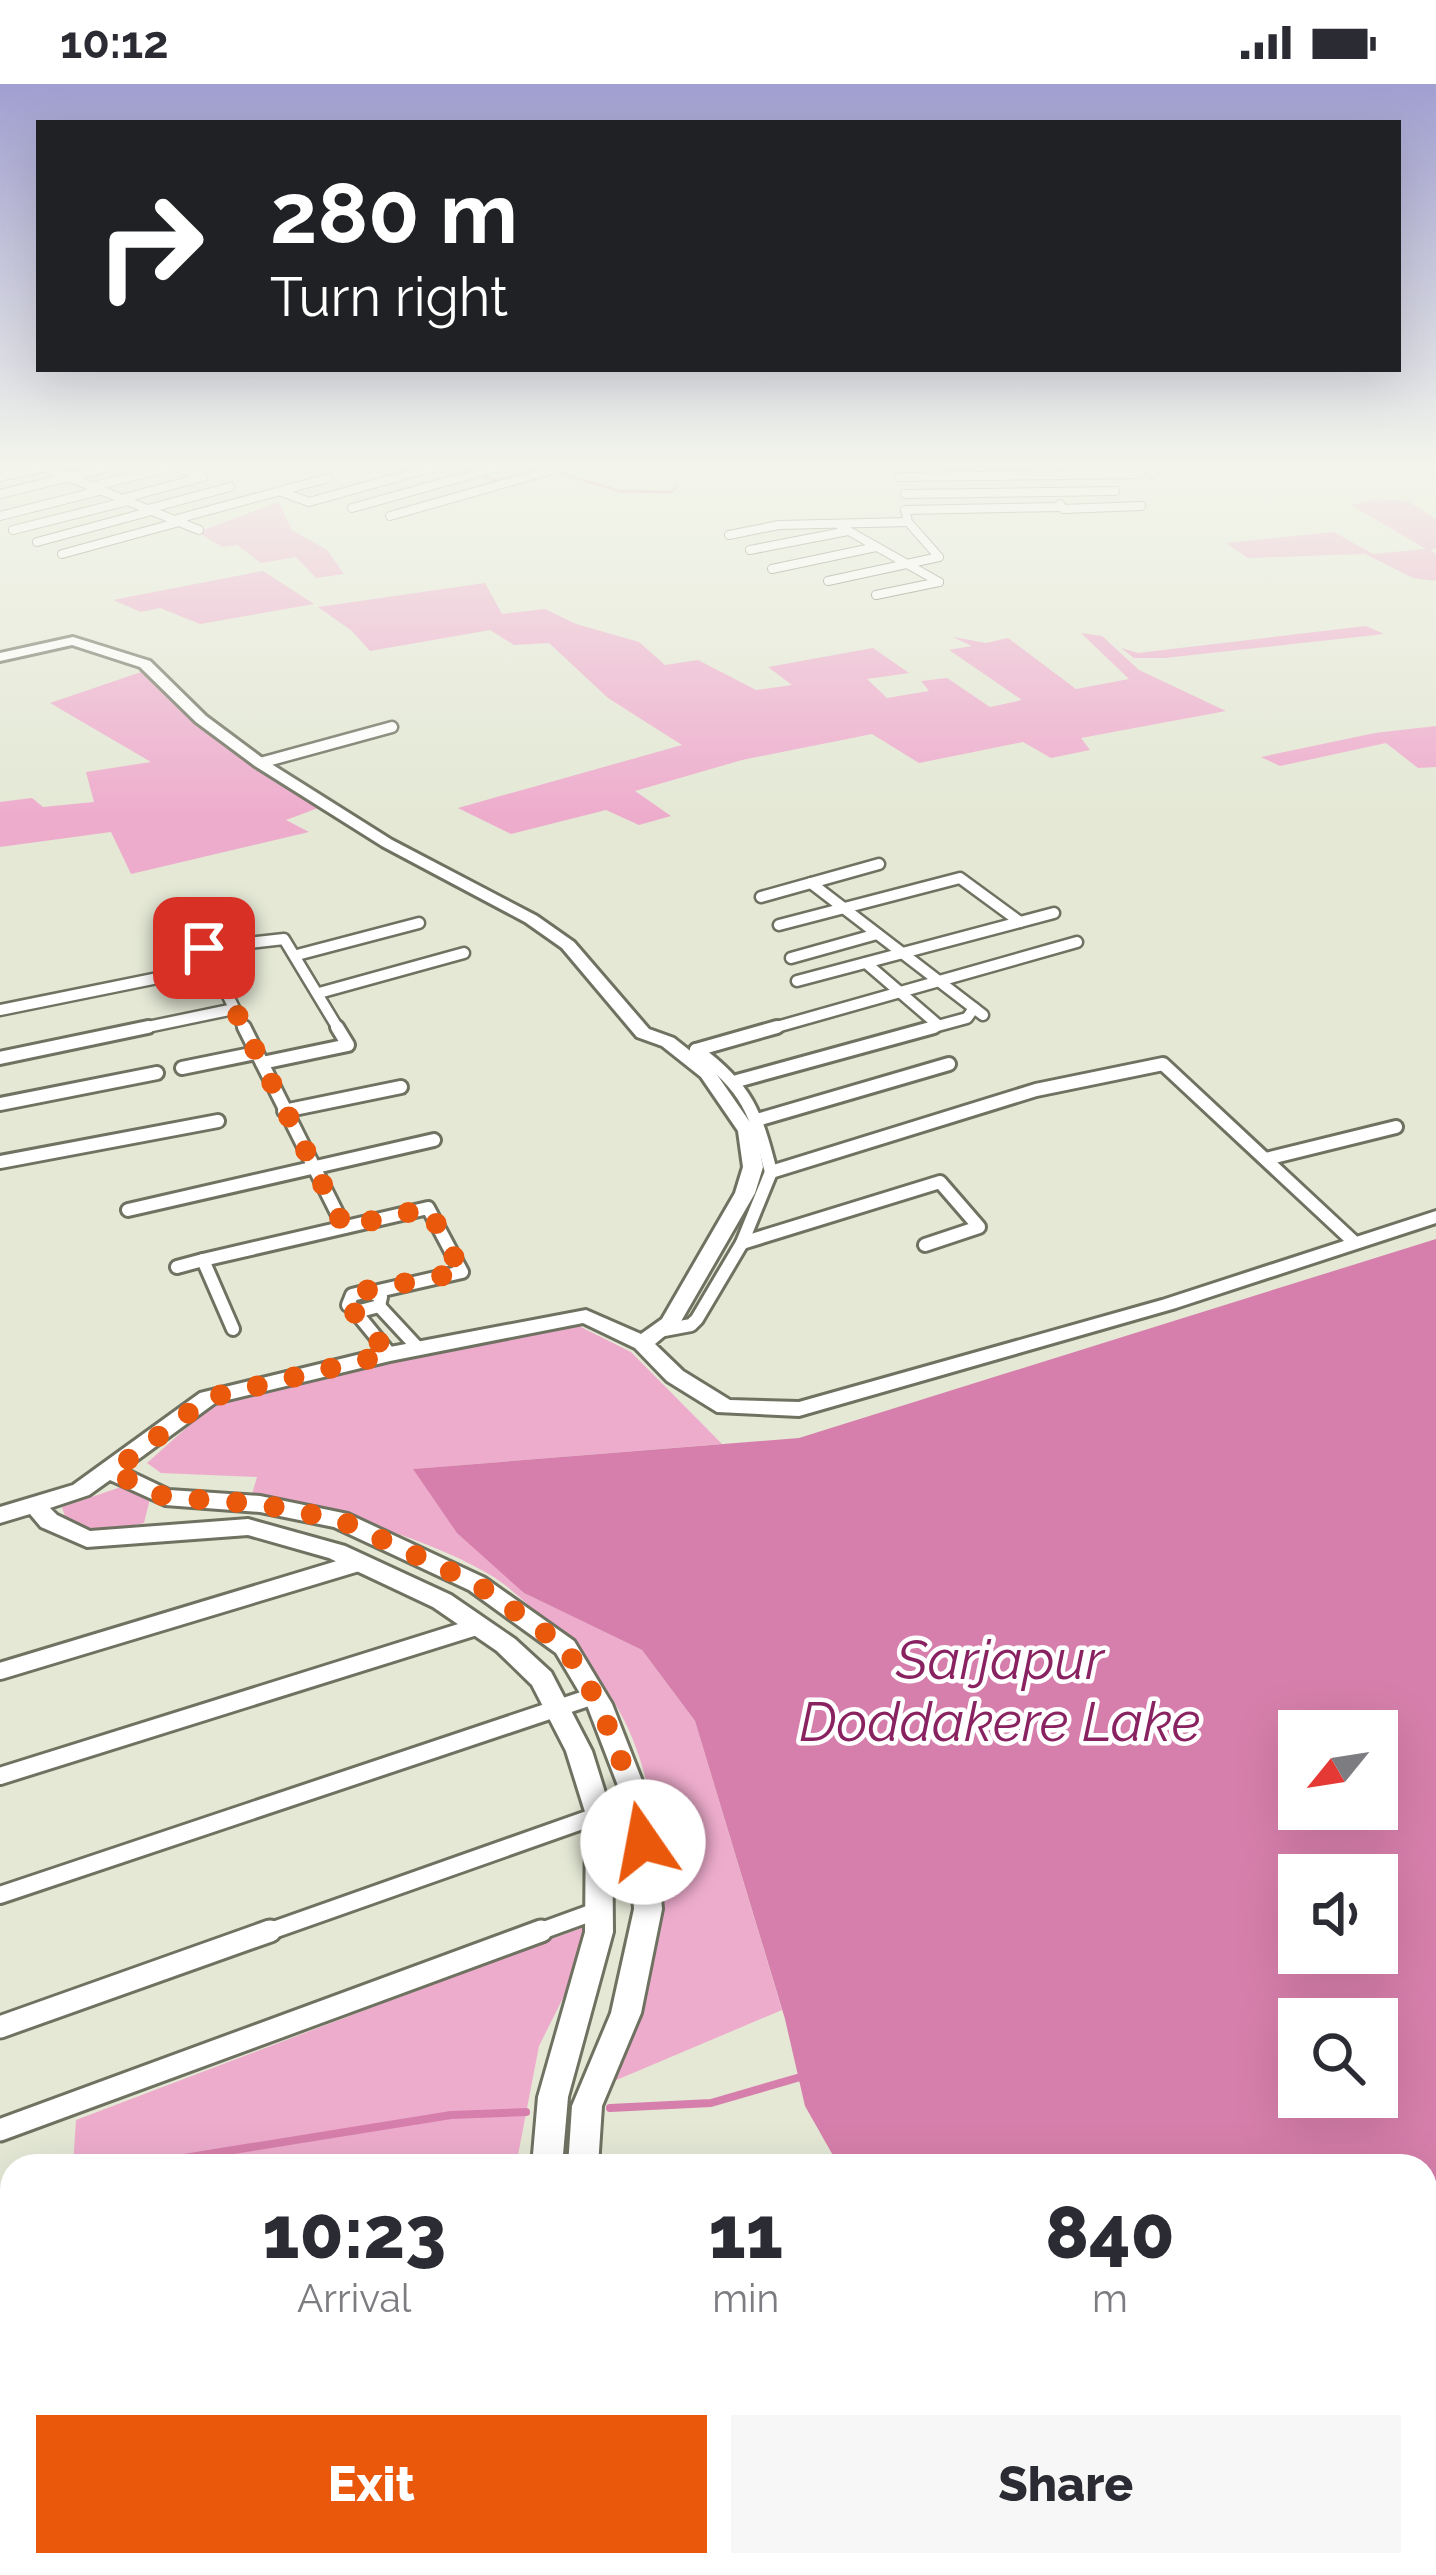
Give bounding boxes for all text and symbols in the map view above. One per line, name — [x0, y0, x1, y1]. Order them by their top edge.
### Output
text: 10:12 — [60, 16, 169, 69]
text: 280 m — [270, 164, 518, 263]
icon: right — [72, 168, 228, 324]
text: Turn right — [270, 265, 508, 329]
pin — [153, 897, 255, 999]
icon: arrive — [171, 915, 237, 981]
water label: Sarjapur Doddakere Lake — [799, 1628, 1201, 1754]
north arrow — [1278, 1710, 1398, 1830]
map controls — [1278, 1710, 1398, 2118]
position arrow — [580, 1779, 706, 1905]
button: sound — [1278, 1854, 1398, 1974]
button: search — [1278, 1998, 1398, 2118]
text: 10:23 — [262, 2190, 446, 2275]
text: 11 — [708, 2190, 783, 2275]
text: 840 — [1045, 2190, 1175, 2275]
text: Arrival — [297, 2275, 411, 2321]
text: min — [712, 2275, 779, 2321]
text: m — [1092, 2275, 1128, 2321]
button: Exit — [36, 2415, 707, 2553]
button: Share — [731, 2415, 1401, 2553]

